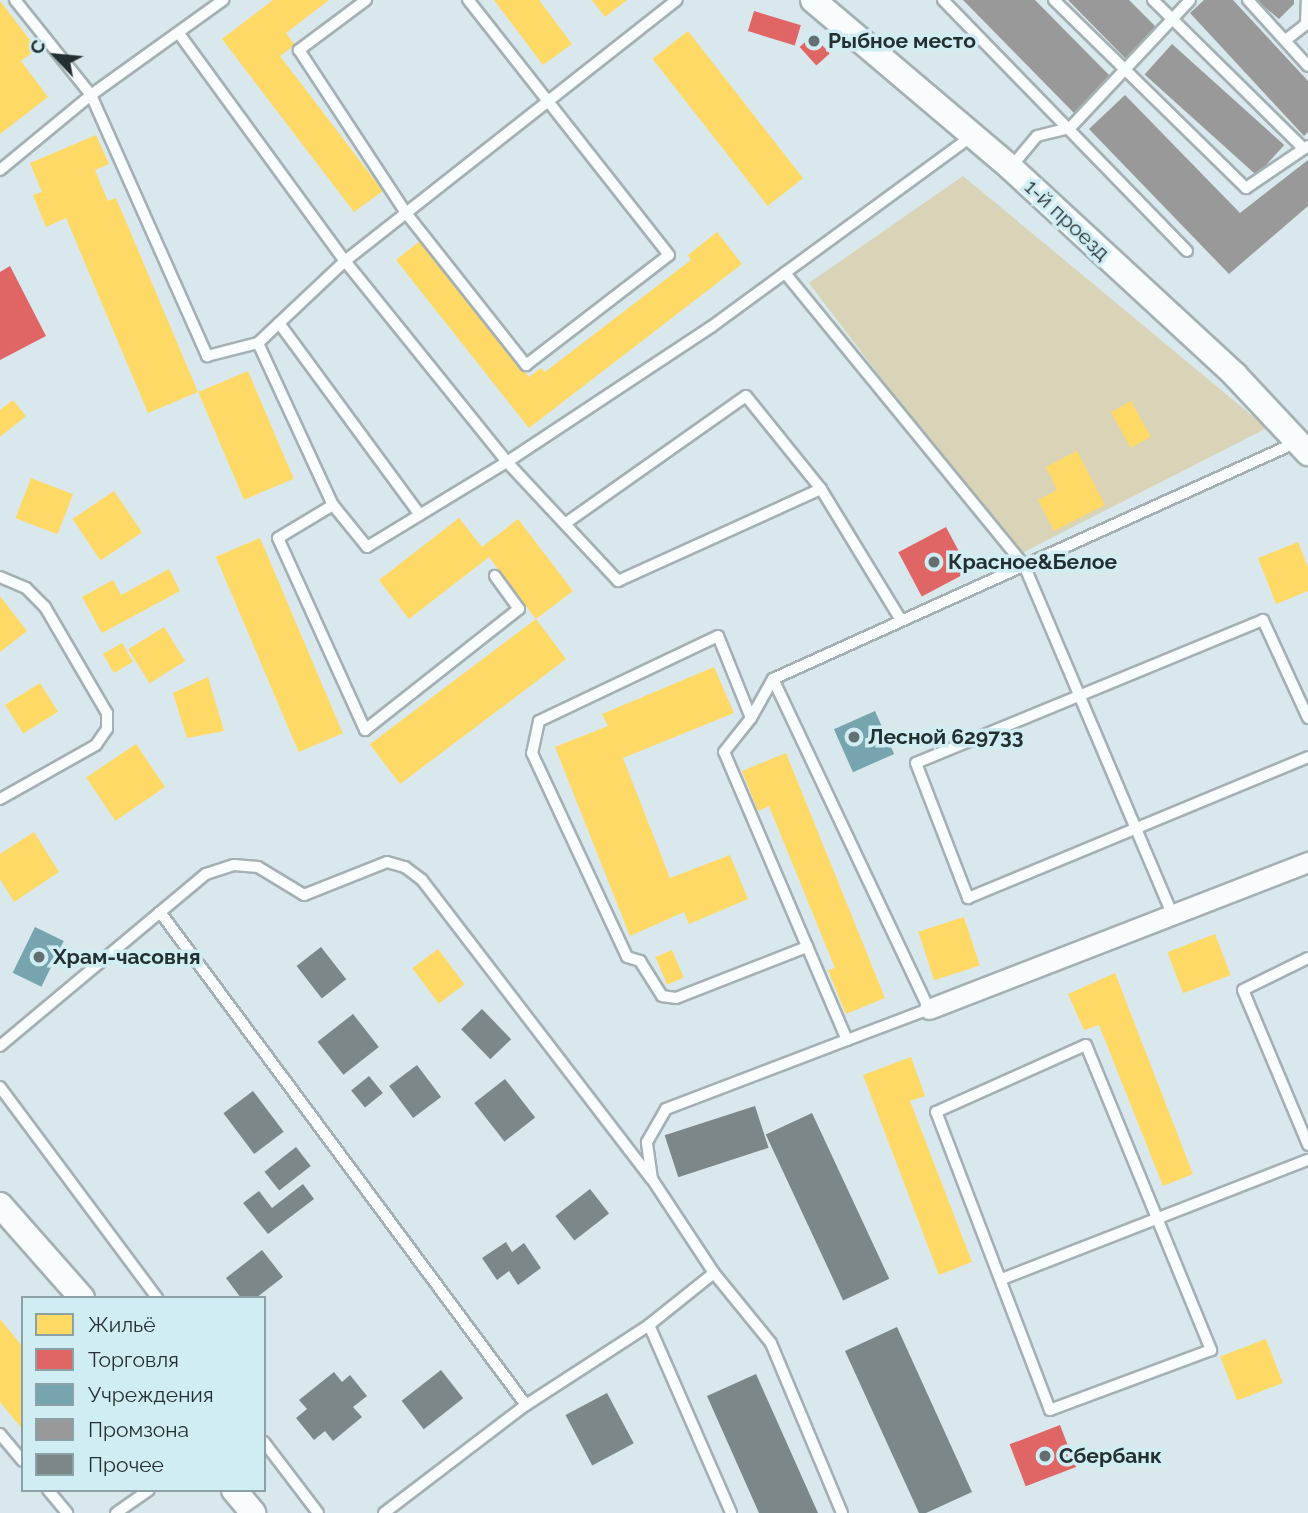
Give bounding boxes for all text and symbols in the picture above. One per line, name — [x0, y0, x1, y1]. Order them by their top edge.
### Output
north arrow — [21, 21, 91, 91]
place label: Рыбное место — [828, 28, 976, 54]
marker: Рыбное место — [806, 33, 822, 49]
text: С — [24, 36, 50, 57]
street label: 1-й проезд — [1019, 174, 1115, 266]
place label: Красное&Белое — [948, 549, 1117, 575]
marker: Красное&Белое — [926, 554, 942, 570]
place label: Лесной 629733 — [868, 724, 1023, 750]
marker: Лесной 629733 — [846, 729, 862, 745]
place label: Храм-часовня — [53, 944, 200, 970]
marker: Храм-часовня — [31, 949, 47, 965]
legend — [21, 1296, 266, 1492]
text: Жильё — [88, 1312, 156, 1337]
text: Торговля — [88, 1347, 179, 1372]
text: Учреждения — [88, 1382, 214, 1407]
text: Промзона — [88, 1417, 189, 1442]
place label: Сбербанк — [1059, 1443, 1162, 1469]
marker: Сбербанк — [1037, 1448, 1053, 1464]
text: Прочее — [88, 1452, 164, 1477]

